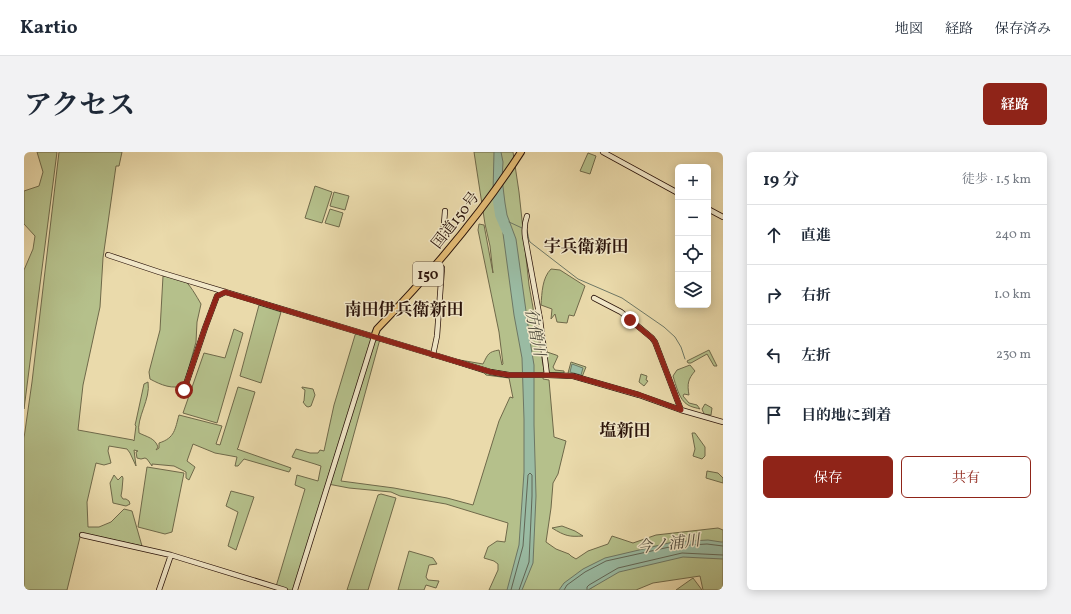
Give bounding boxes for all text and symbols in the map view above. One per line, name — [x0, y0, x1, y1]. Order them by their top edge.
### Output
text: Kartio — [20, 15, 78, 41]
text: 地図 — [895, 20, 923, 39]
text: 経路 — [945, 20, 973, 39]
text: 保存済み — [995, 20, 1051, 39]
button: 経路 — [983, 83, 1047, 125]
text: アクセス — [24, 87, 135, 126]
map controls — [675, 164, 711, 308]
button: + — [675, 164, 711, 200]
text: 19 分 — [763, 169, 800, 192]
text: 徒歩 · 1.5 km — [962, 171, 1031, 189]
street label: 国道150号 — [427, 188, 485, 254]
button: − — [675, 200, 711, 236]
icon: ahead — [763, 224, 785, 246]
text: 直進 — [801, 226, 831, 247]
text: 240 m — [995, 226, 1031, 244]
district label: 宇兵衛新田 — [544, 236, 629, 259]
button: locate — [675, 236, 711, 272]
road number: 150 — [413, 262, 443, 286]
button: layers — [675, 272, 711, 308]
icon: right — [763, 284, 785, 306]
text: 右折 — [801, 286, 831, 307]
text: 1.0 km — [994, 286, 1031, 304]
district label: 南田伊兵衛新田 — [345, 299, 464, 322]
water label: 彷僧川 — [519, 307, 550, 360]
route end — [621, 311, 639, 329]
icon: left — [763, 344, 785, 366]
text: 左折 — [801, 346, 831, 367]
text: 230 m — [996, 346, 1031, 364]
route start — [175, 381, 193, 399]
icon: arrive — [763, 404, 785, 426]
text: 目的地に到着 — [801, 406, 891, 427]
district label: 塩新田 — [600, 420, 651, 443]
button: 保存 — [763, 456, 893, 498]
button: 共有 — [901, 456, 1031, 498]
water label: 今ノ浦川 — [635, 530, 703, 560]

